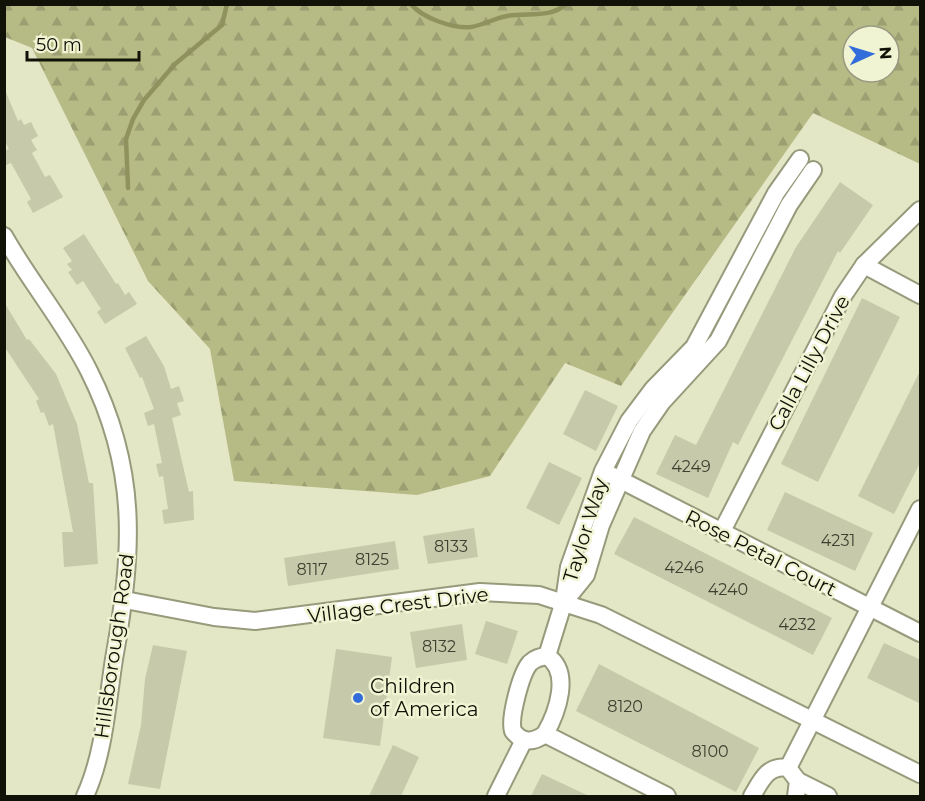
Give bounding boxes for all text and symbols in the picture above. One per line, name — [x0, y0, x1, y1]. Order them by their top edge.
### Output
scale bar — [27, 24, 140, 62]
north arrow — [841, 24, 901, 84]
text: 50 m — [36, 34, 82, 56]
text: N — [876, 46, 895, 60]
street label: Calla Lilly Drive — [763, 291, 855, 435]
house number: 4249 — [671, 457, 711, 476]
street label: Taylor Way — [558, 475, 612, 585]
street label: Rose Petal Court — [681, 504, 841, 602]
house number: 4231 — [821, 531, 855, 550]
house number: 8133 — [434, 537, 468, 556]
house number: 8125 — [355, 550, 389, 569]
street label: Hillsborough Road — [89, 552, 139, 740]
house number: 4246 — [664, 558, 704, 577]
house number: 8117 — [296, 560, 328, 579]
house number: 4240 — [708, 580, 748, 599]
street label: Village Crest Drive — [306, 582, 490, 628]
house number: 4232 — [778, 615, 816, 634]
house number: 8132 — [422, 637, 456, 656]
place label: Children of America — [370, 674, 479, 721]
marker: Children of America — [351, 691, 365, 705]
house number: 8120 — [607, 697, 643, 716]
house number: 8100 — [691, 742, 729, 761]

